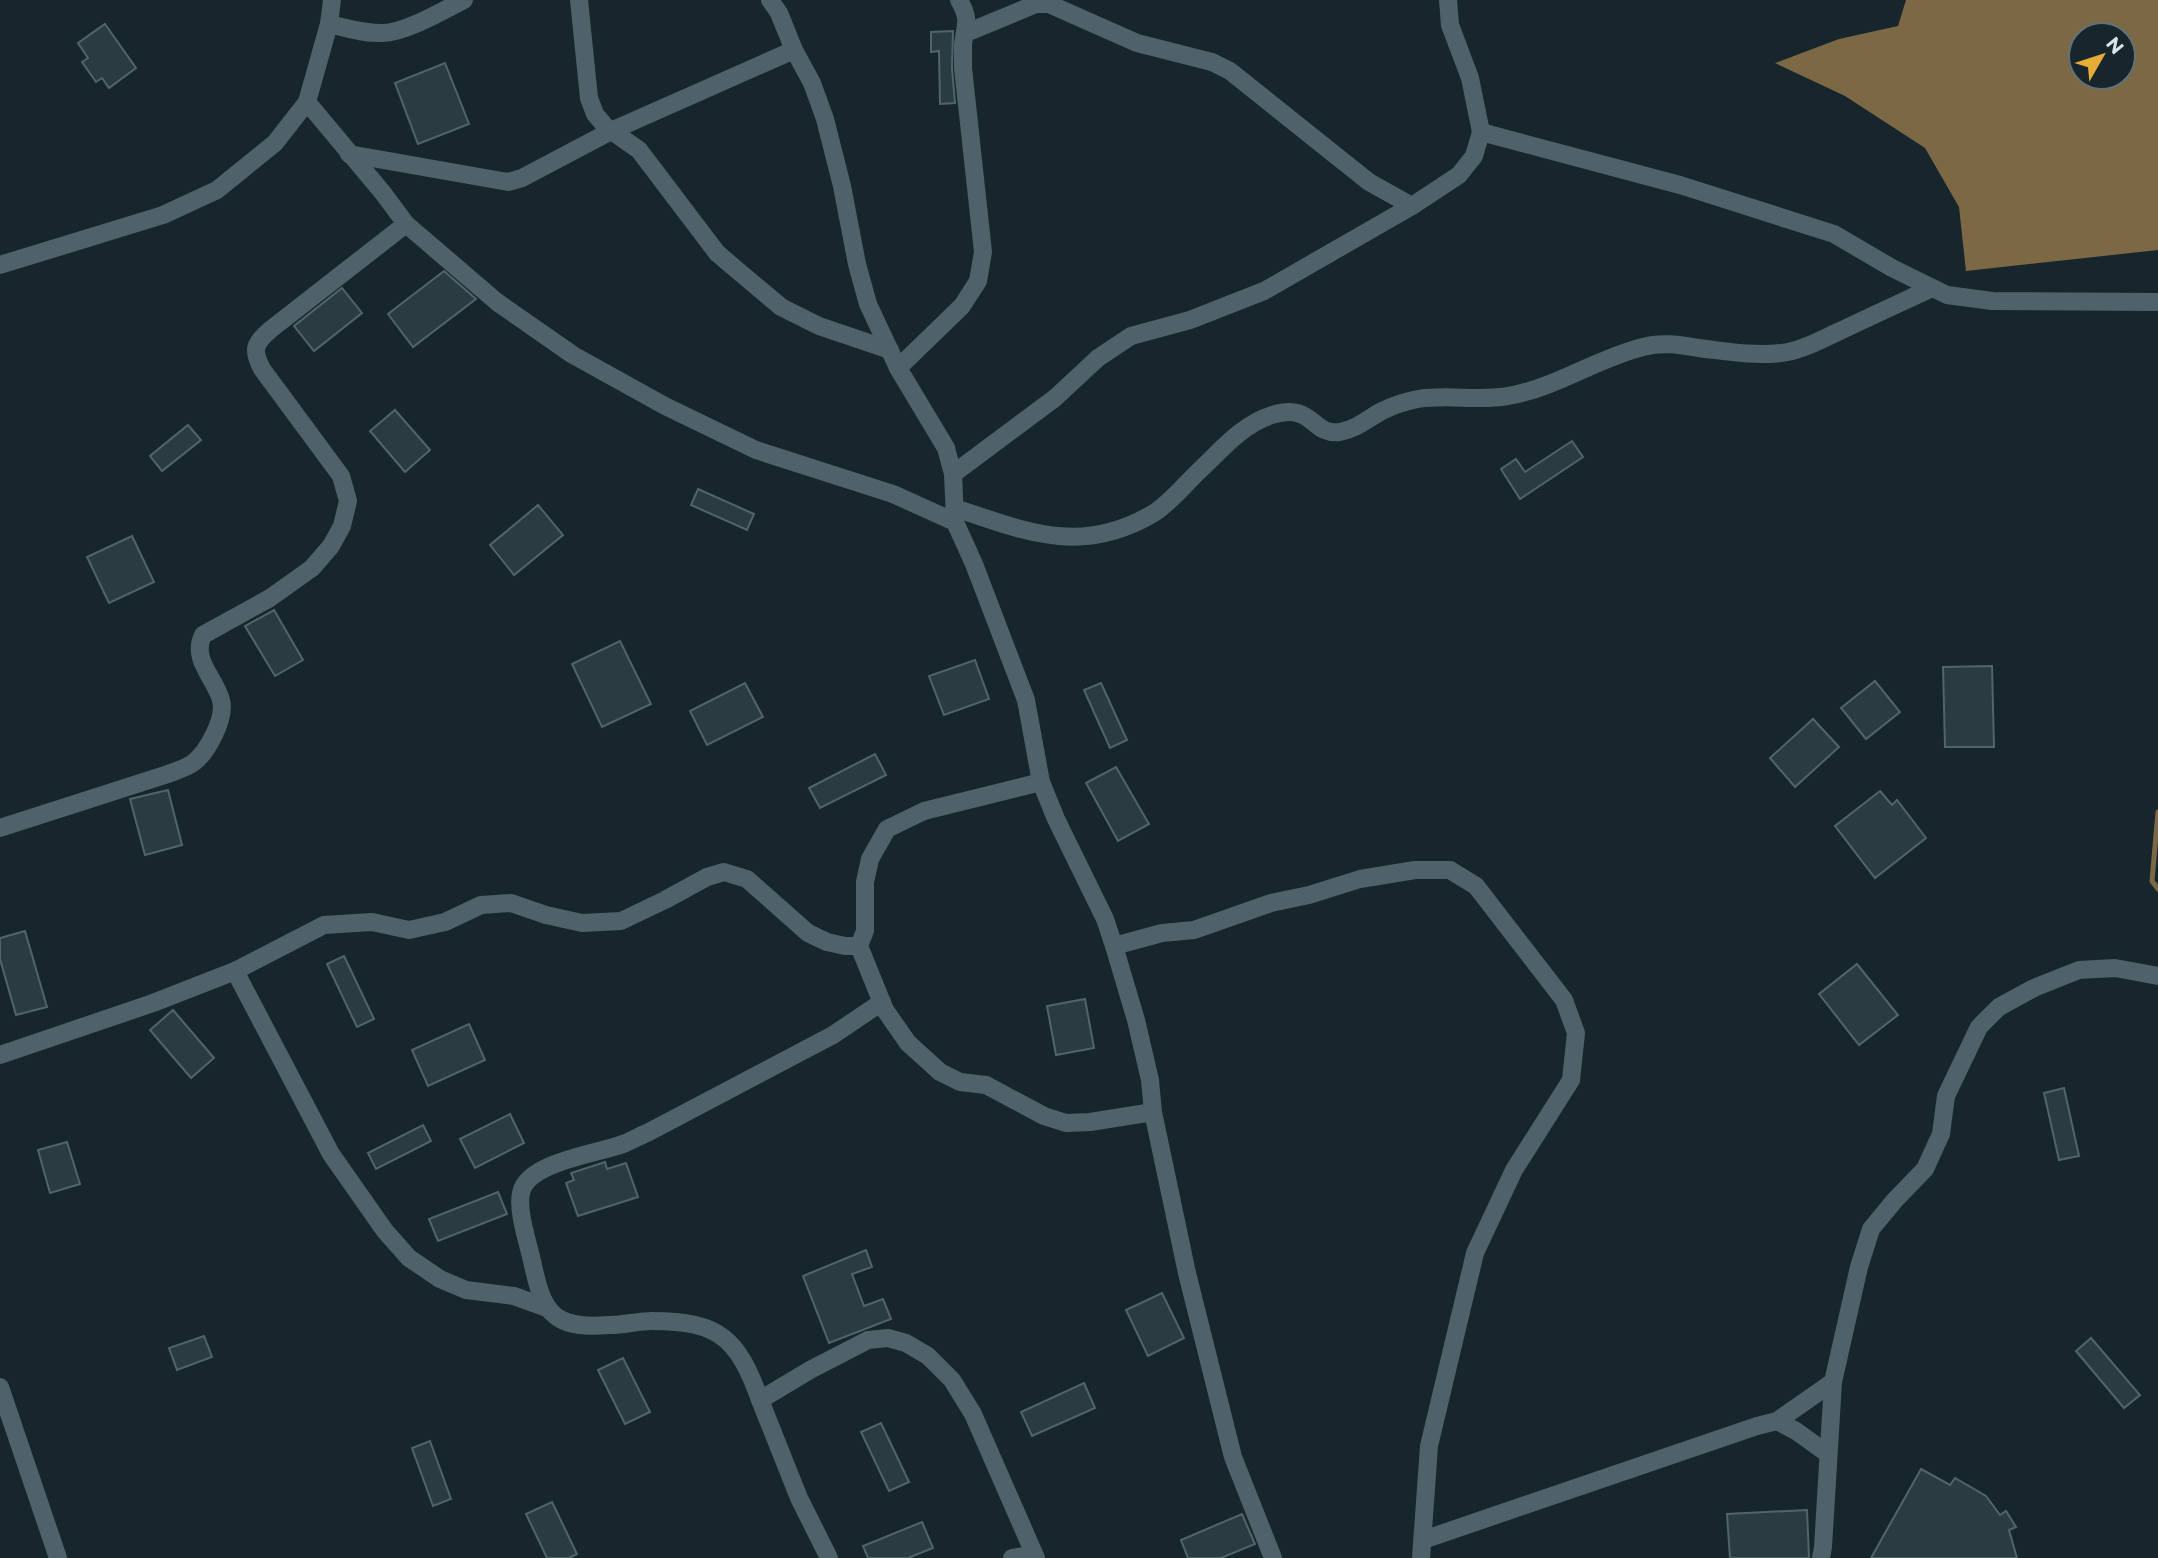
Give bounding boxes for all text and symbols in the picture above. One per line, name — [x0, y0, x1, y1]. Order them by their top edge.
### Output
north arrow — [2067, 21, 2137, 91]
text: N — [2101, 32, 2129, 59]

